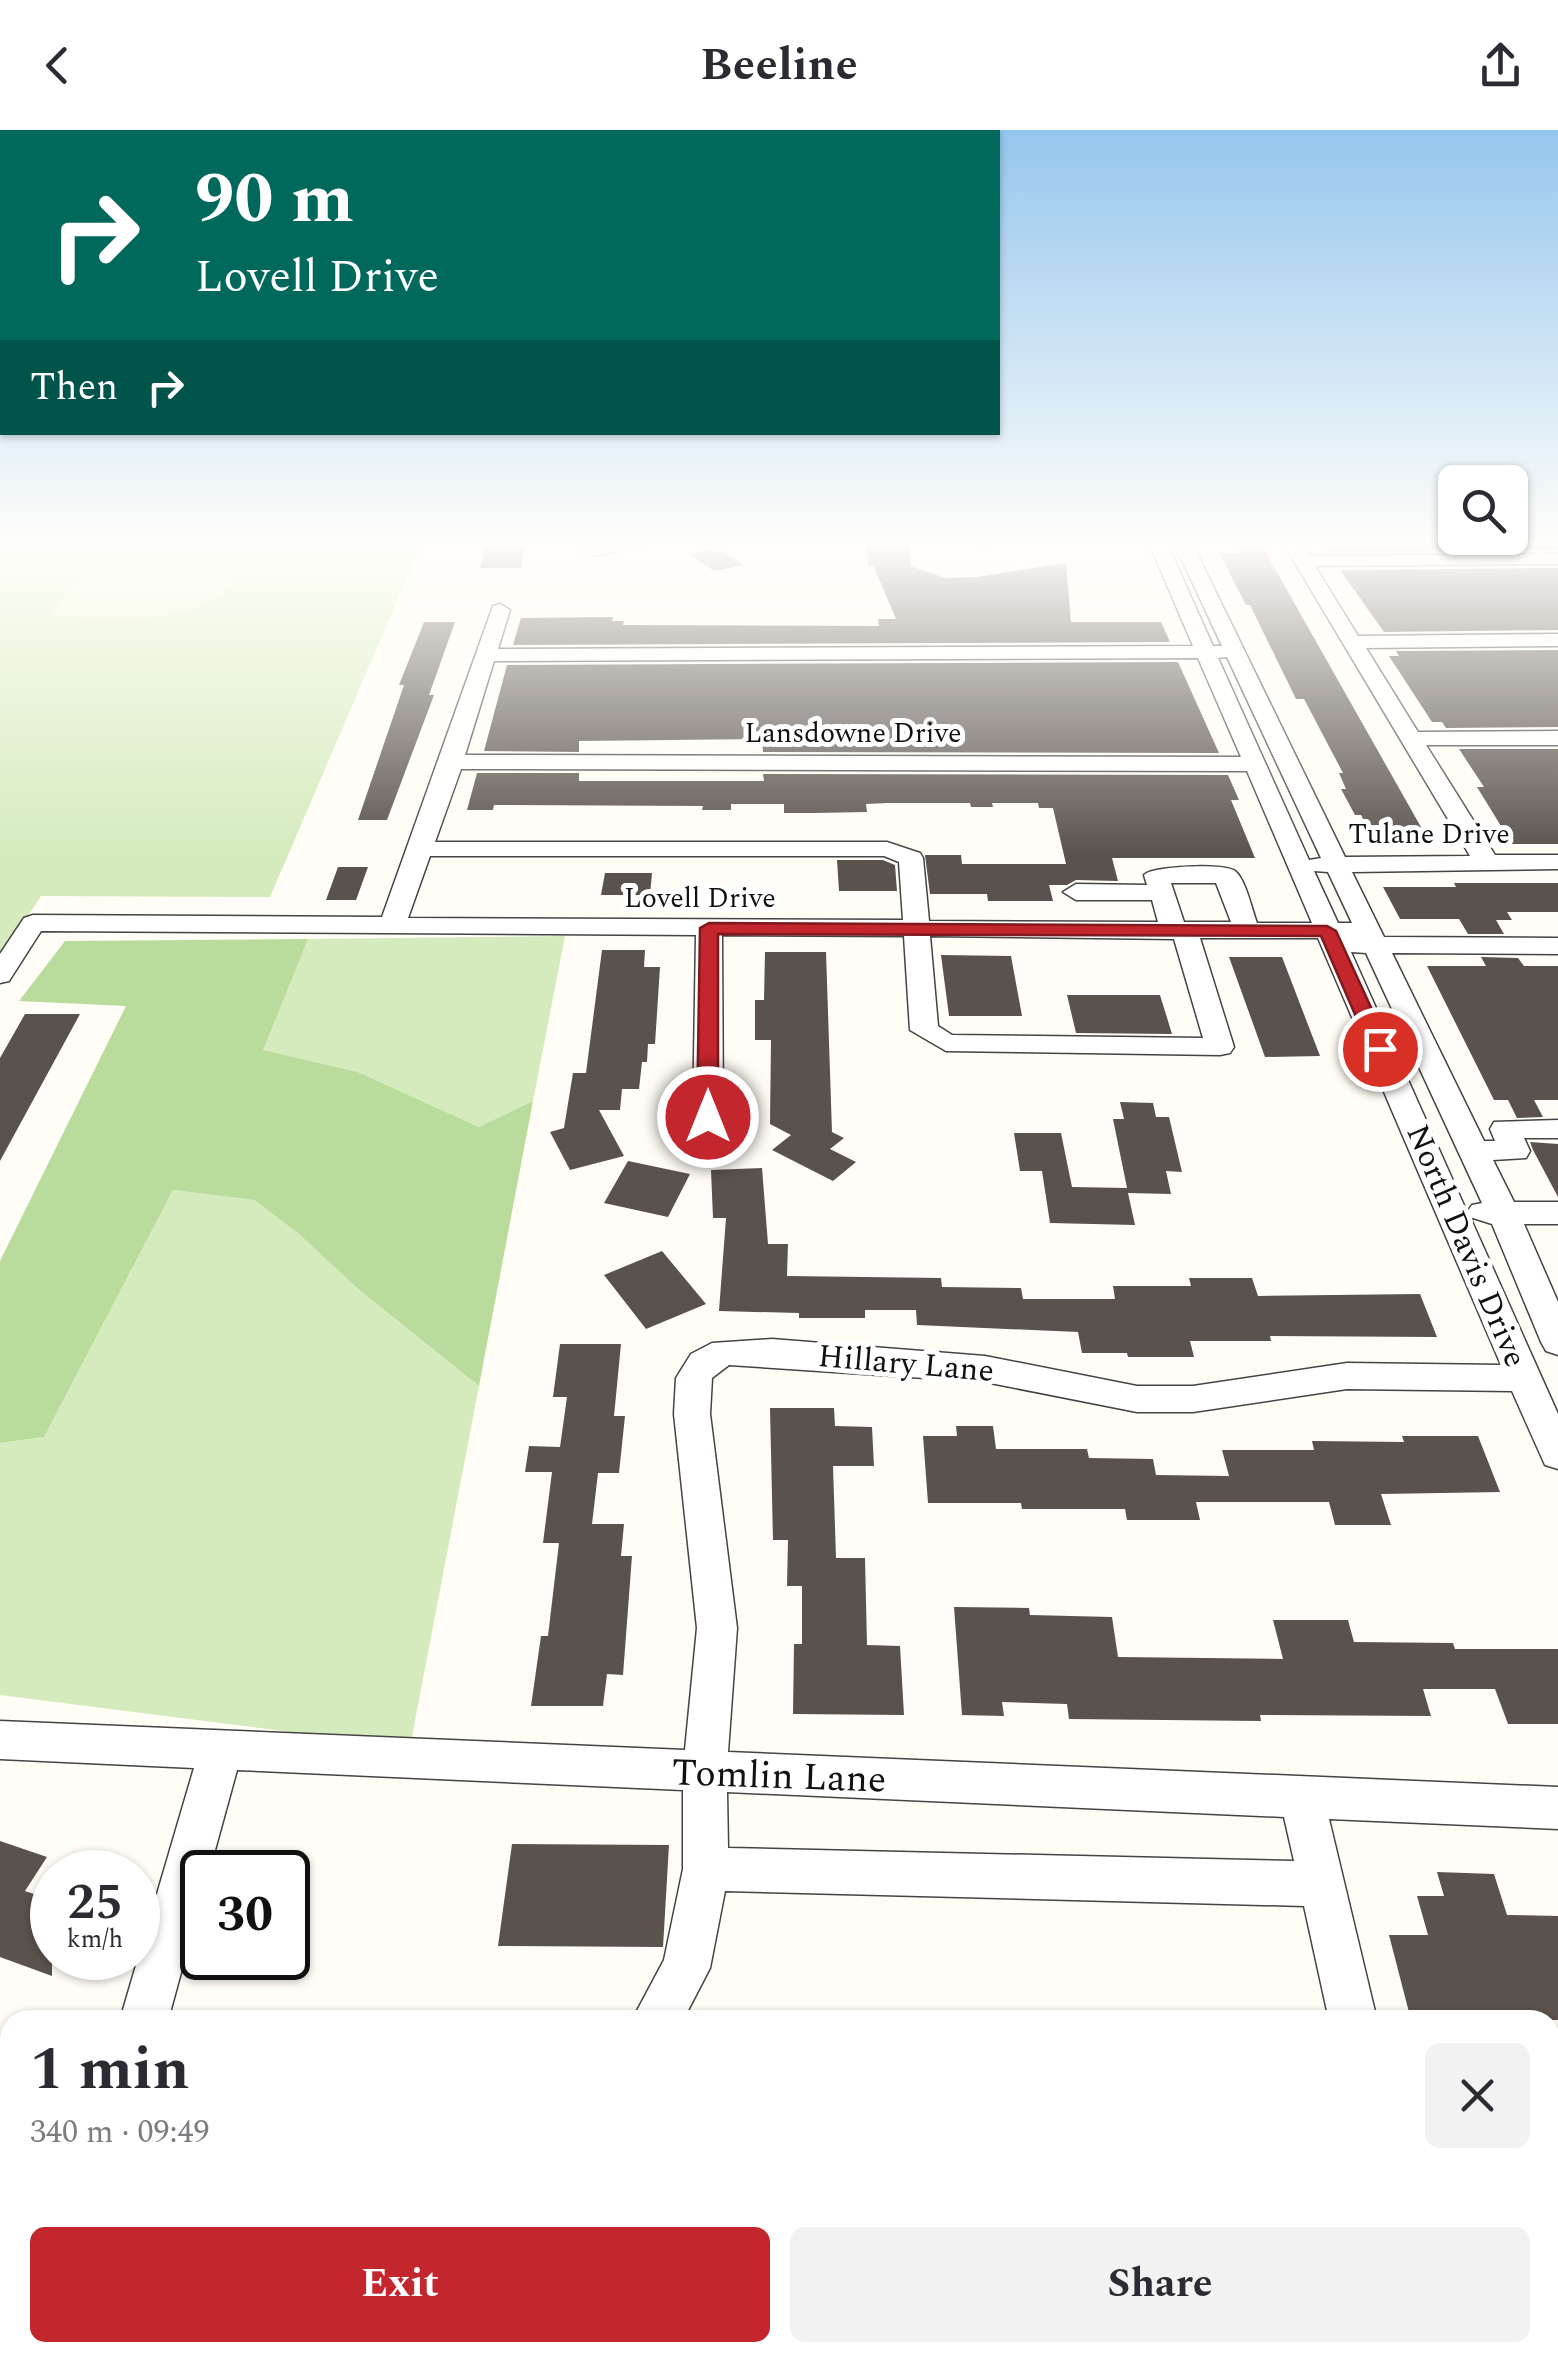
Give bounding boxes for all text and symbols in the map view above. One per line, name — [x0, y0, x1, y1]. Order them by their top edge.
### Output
text: Beeline — [700, 31, 858, 100]
icon: back — [30, 38, 85, 93]
icon: share — [1473, 38, 1528, 93]
text: 90 m — [195, 147, 354, 253]
icon: right — [30, 170, 160, 300]
text: Lovell Drive — [195, 243, 439, 312]
text: Then — [30, 359, 118, 417]
icon: right — [138, 360, 193, 415]
map controls — [1438, 465, 1528, 555]
button: search — [1438, 465, 1528, 555]
street label: Lansdowne Drive — [744, 712, 962, 755]
street label: Tulane Drive — [1348, 813, 1510, 856]
street label: Lovell Drive — [624, 877, 776, 920]
pin — [1338, 1007, 1423, 1092]
icon: arrive — [1353, 1022, 1408, 1077]
position arrow — [656, 1065, 760, 1169]
street label: North Davis Drive — [1393, 1117, 1539, 1375]
street label: Hillary Lane — [816, 1332, 996, 1396]
street label: Tomlin Lane — [671, 1744, 887, 1810]
speed limit sign: 30 — [180, 1850, 310, 1980]
text: 25 — [67, 1865, 123, 1941]
text: km/h — [67, 1921, 123, 1959]
text: 1 min — [30, 2024, 190, 2116]
button: close — [1425, 2043, 1530, 2148]
text: 340 m · 09:49 — [30, 2108, 210, 2157]
button: Exit — [30, 2227, 770, 2342]
button: Share — [790, 2227, 1530, 2342]

